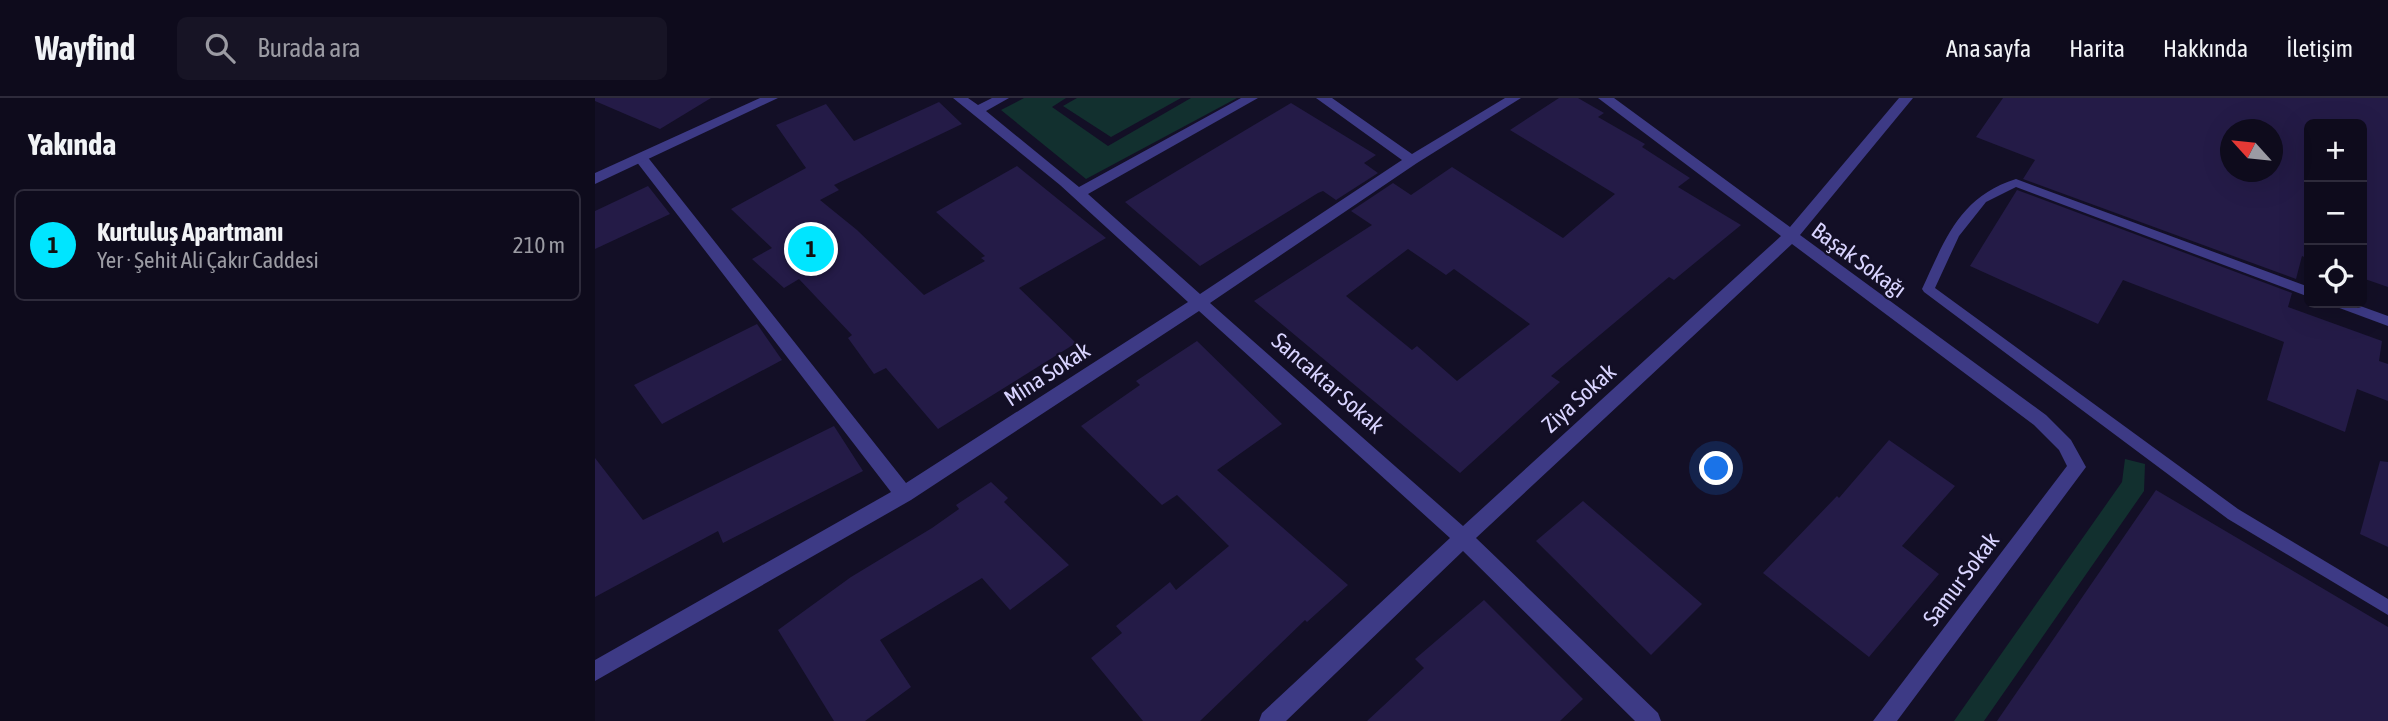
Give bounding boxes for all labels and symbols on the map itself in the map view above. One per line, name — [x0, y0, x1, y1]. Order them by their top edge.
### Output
north arrow — [2220, 119, 2283, 182]
street label: Başak Sokağı — [1807, 217, 1911, 303]
pin: 1 — [788, 223, 834, 275]
street label: Sancaktar Sokak — [1267, 327, 1389, 439]
street label: Mina Sokak — [999, 337, 1095, 411]
street label: Ziya Sokak — [1537, 358, 1621, 438]
your location — [1699, 451, 1733, 485]
street label: Samur Sokak — [1918, 528, 2004, 630]

